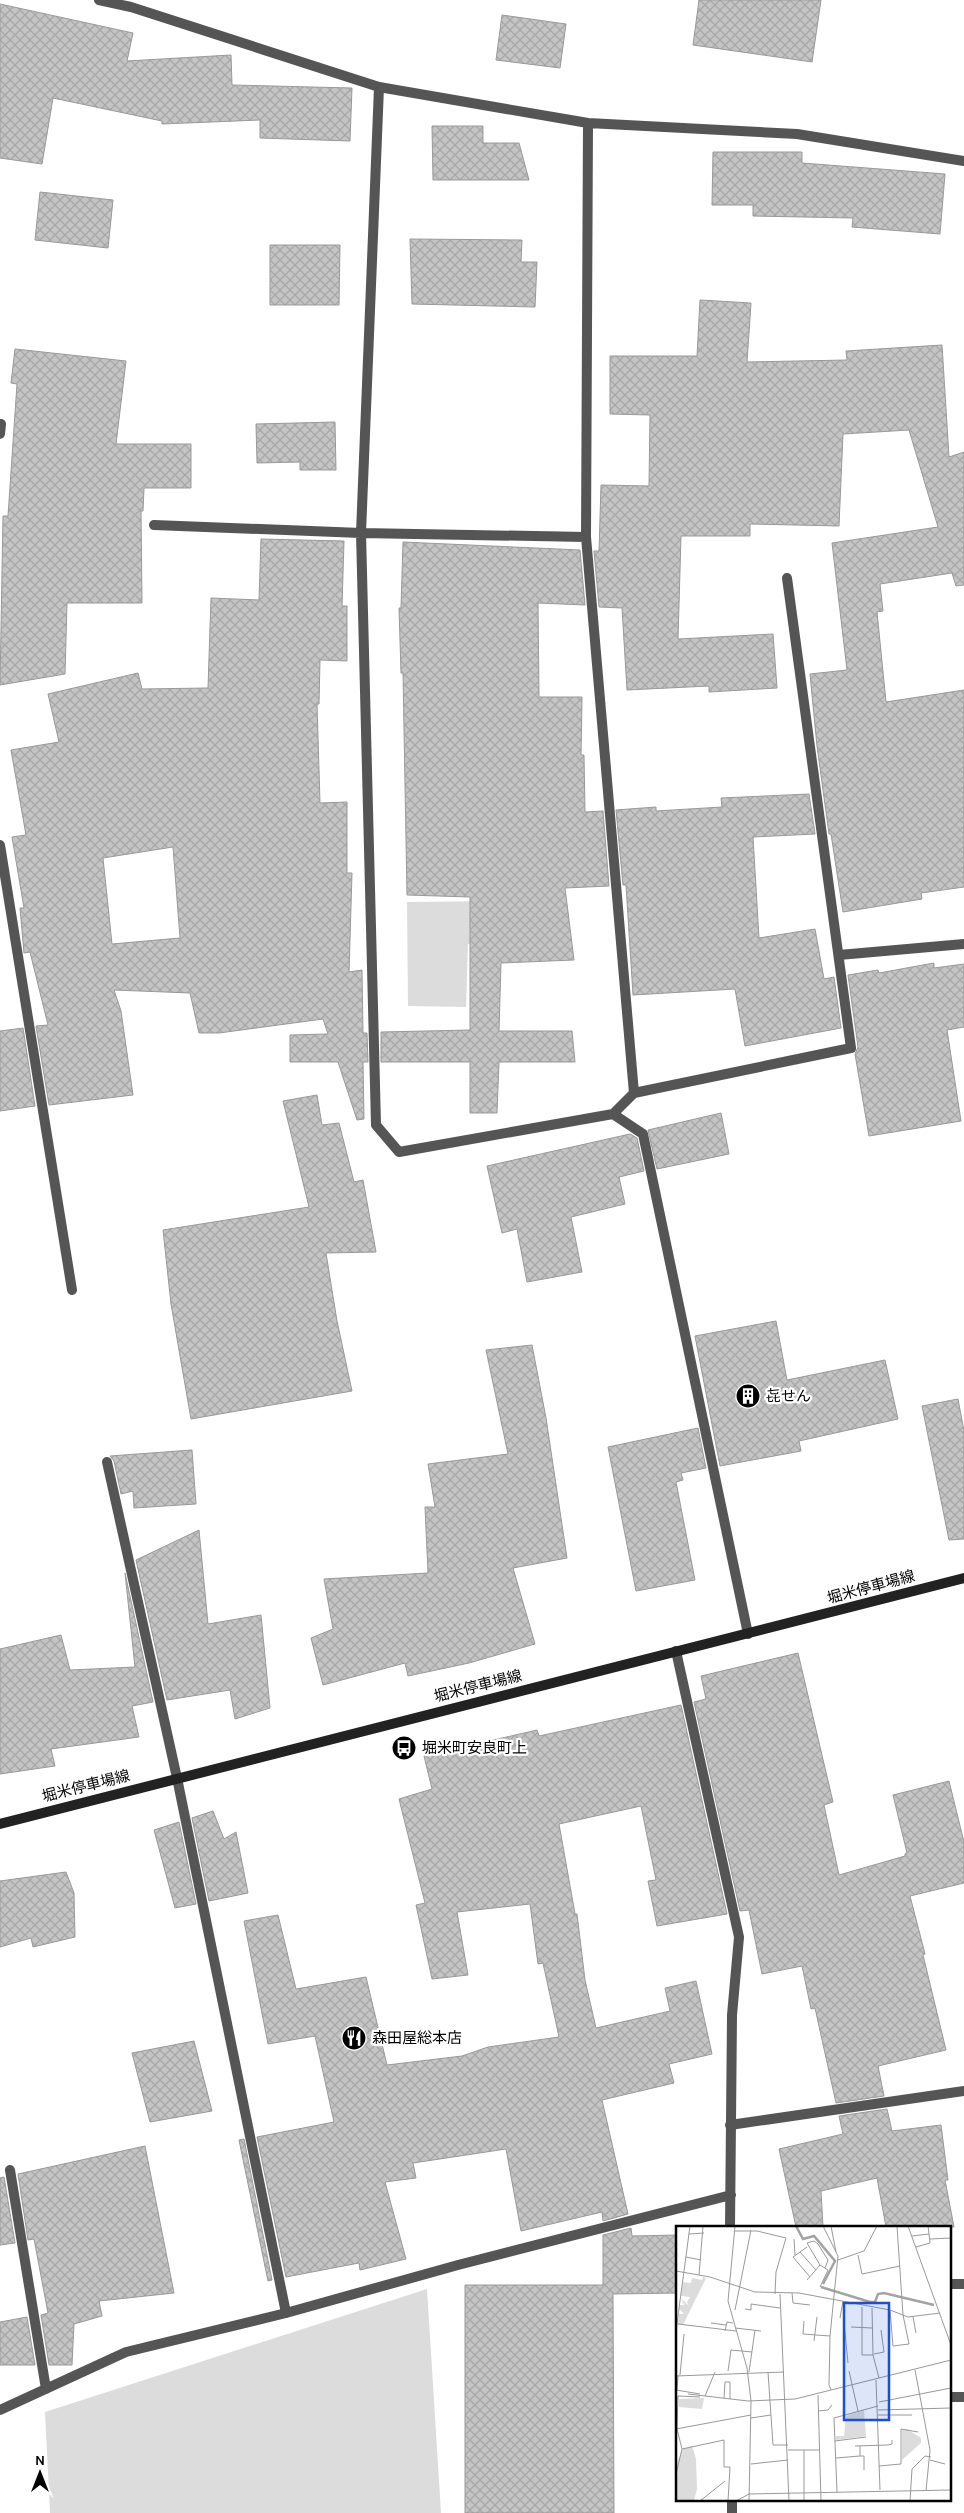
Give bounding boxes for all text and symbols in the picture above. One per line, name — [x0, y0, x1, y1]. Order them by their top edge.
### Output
building icon: 㐂せん — [735, 1383, 761, 1409]
place label: 㐂せん — [766, 1387, 811, 1405]
street label: 堀米停車場線 — [825, 1567, 917, 1607]
street label: 堀米停車場線 — [432, 1666, 524, 1706]
bus stop icon: 堀米町安良町上 — [391, 1735, 417, 1761]
place label: 堀米町安良町上 — [422, 1739, 527, 1757]
street label: 堀米停車場線 — [40, 1766, 132, 1806]
restaurant icon: 森田屋総本店 — [341, 2025, 367, 2051]
place label: 森田屋総本店 — [372, 2029, 462, 2047]
inset map — [676, 2226, 952, 2500]
north arrow — [15, 2448, 65, 2498]
text: N — [35, 2452, 45, 2469]

